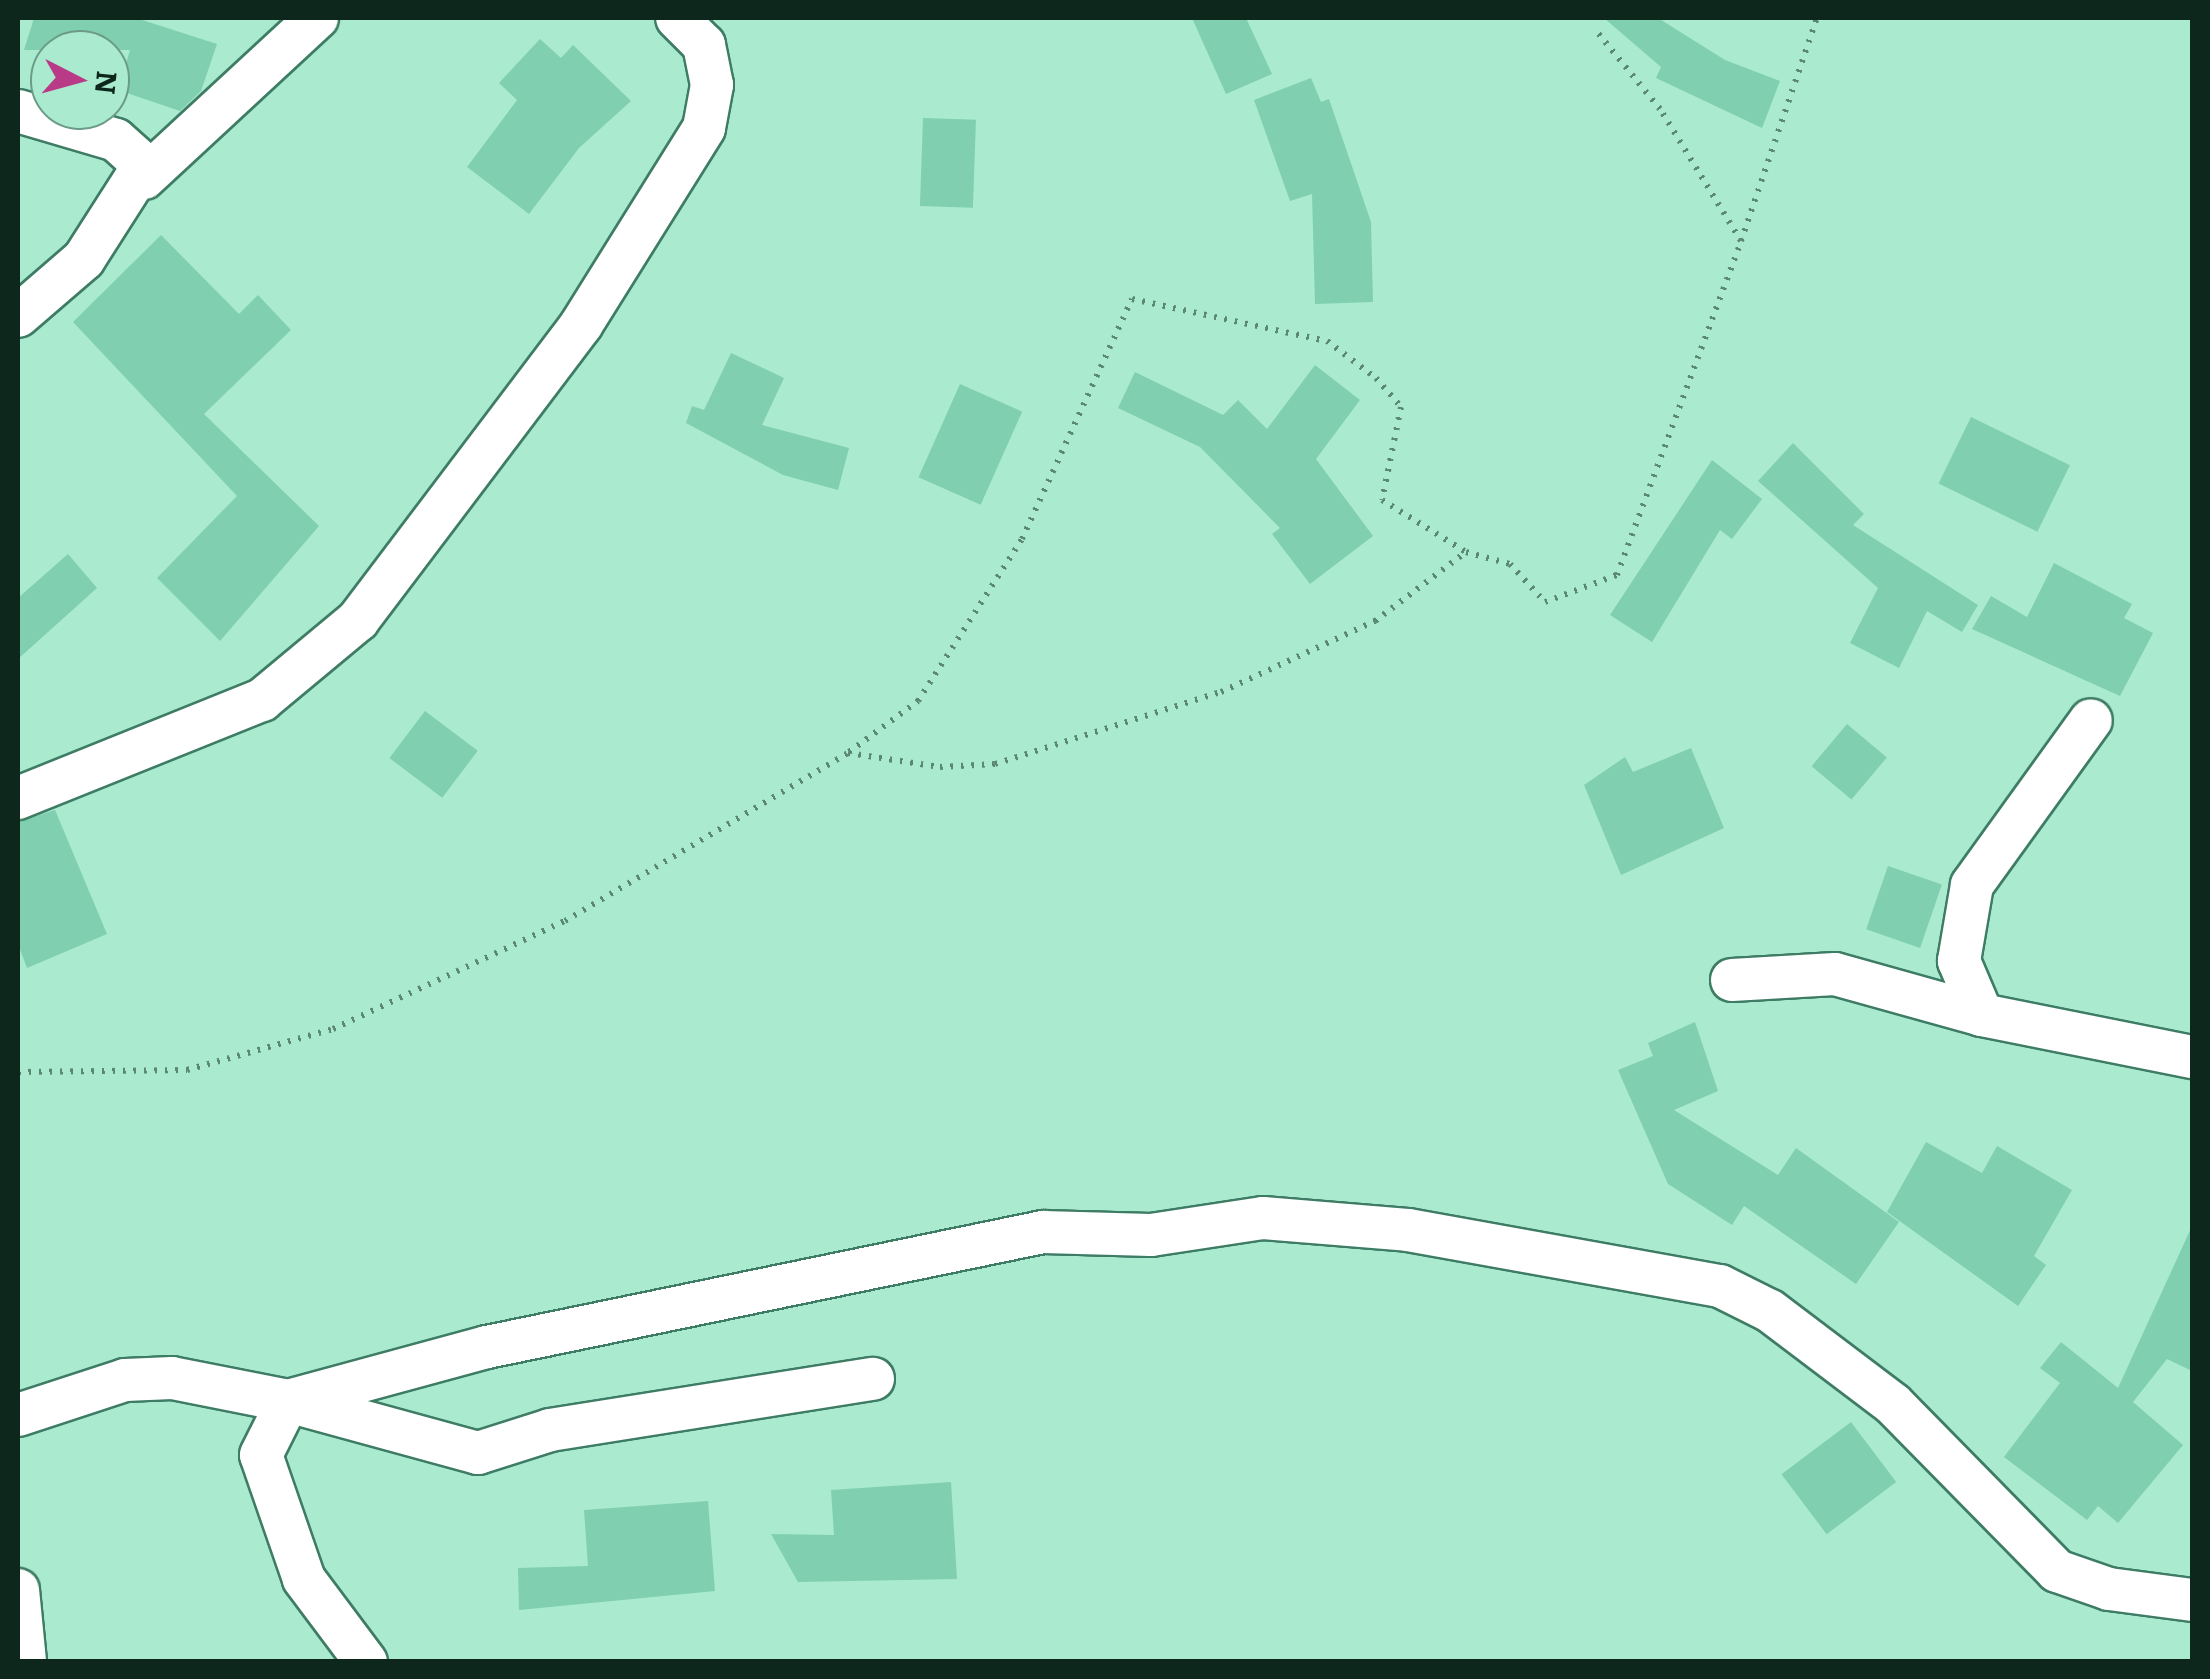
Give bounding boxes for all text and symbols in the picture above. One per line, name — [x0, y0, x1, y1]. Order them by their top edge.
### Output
north arrow — [30, 30, 130, 130]
text: N — [86, 69, 130, 97]

